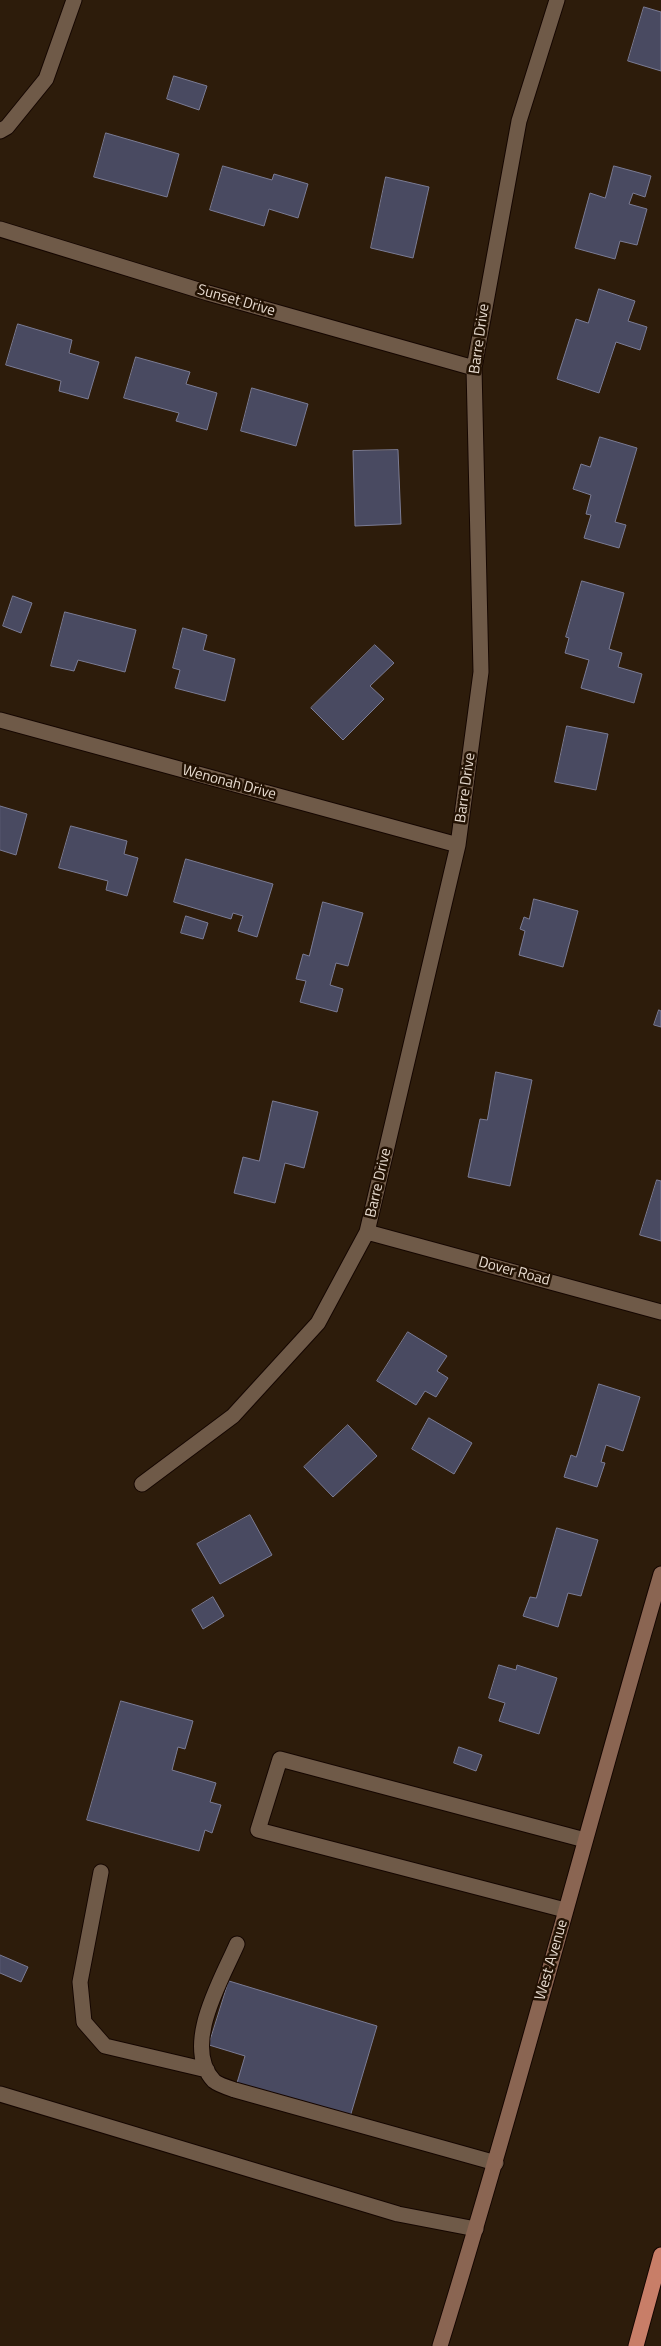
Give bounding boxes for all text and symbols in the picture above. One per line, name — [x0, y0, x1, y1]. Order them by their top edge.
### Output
street label: Sunset Drive — [195, 281, 277, 321]
street label: Barre Drive — [466, 303, 494, 375]
street label: Barre Drive — [452, 752, 480, 824]
street label: Wenonah Drive — [180, 762, 278, 804]
street label: Barre Drive — [362, 1147, 396, 1219]
street label: Dover Road — [476, 1254, 552, 1290]
street label: West Avenue — [532, 1918, 572, 2002]

